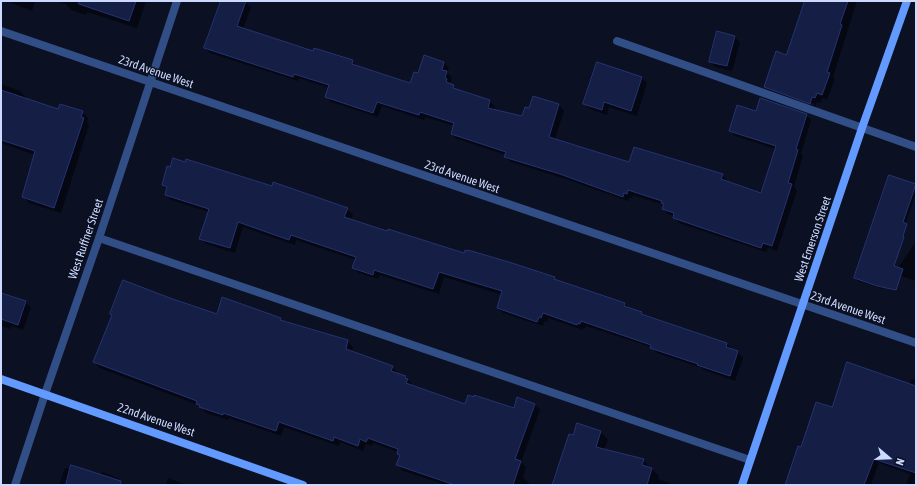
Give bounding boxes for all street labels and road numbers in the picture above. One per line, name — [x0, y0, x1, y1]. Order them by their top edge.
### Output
street label: 23rd Avenue West — [117, 52, 195, 92]
street label: 23rd Avenue West — [423, 157, 501, 197]
street label: West Emerson Street — [792, 194, 834, 284]
street label: West Ruffner Street — [65, 197, 107, 281]
street label: 23rd Avenue West — [809, 288, 887, 328]
street label: 22nd Avenue West — [115, 400, 197, 440]

